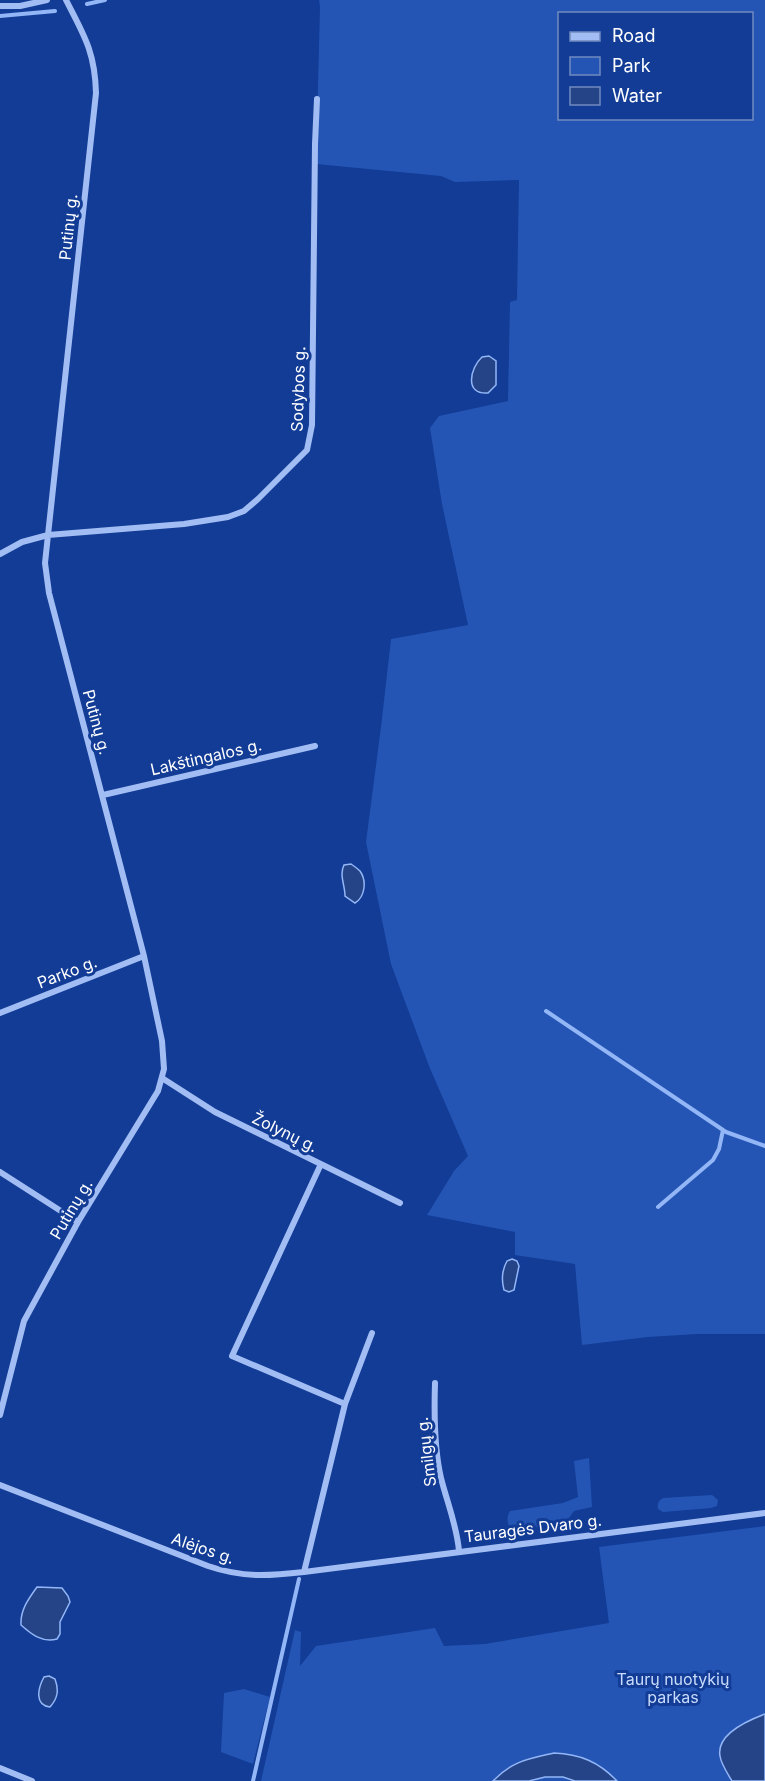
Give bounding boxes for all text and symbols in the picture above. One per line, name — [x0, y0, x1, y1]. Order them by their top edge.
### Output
legend — [558, 12, 753, 120]
text: Road — [612, 25, 655, 46]
text: Park — [612, 55, 651, 76]
text: Water — [612, 85, 662, 106]
street label: Putinų g. — [55, 193, 81, 261]
street label: Sodybos g. — [287, 346, 309, 432]
street label: Putinų g. — [79, 687, 115, 757]
street label: Lakštingalos g. — [148, 734, 264, 780]
street label: Parko g. — [34, 951, 100, 993]
street label: Žolynų g. — [249, 1108, 321, 1156]
street label: Putinų g. — [45, 1175, 97, 1243]
street label: Smilgų g. — [412, 1416, 440, 1488]
street label: Tauragės Dvaro g. — [463, 1510, 603, 1546]
street label: Alėjos g. — [169, 1528, 237, 1568]
park label: Taurų nuotykių parkas — [617, 1669, 729, 1707]

